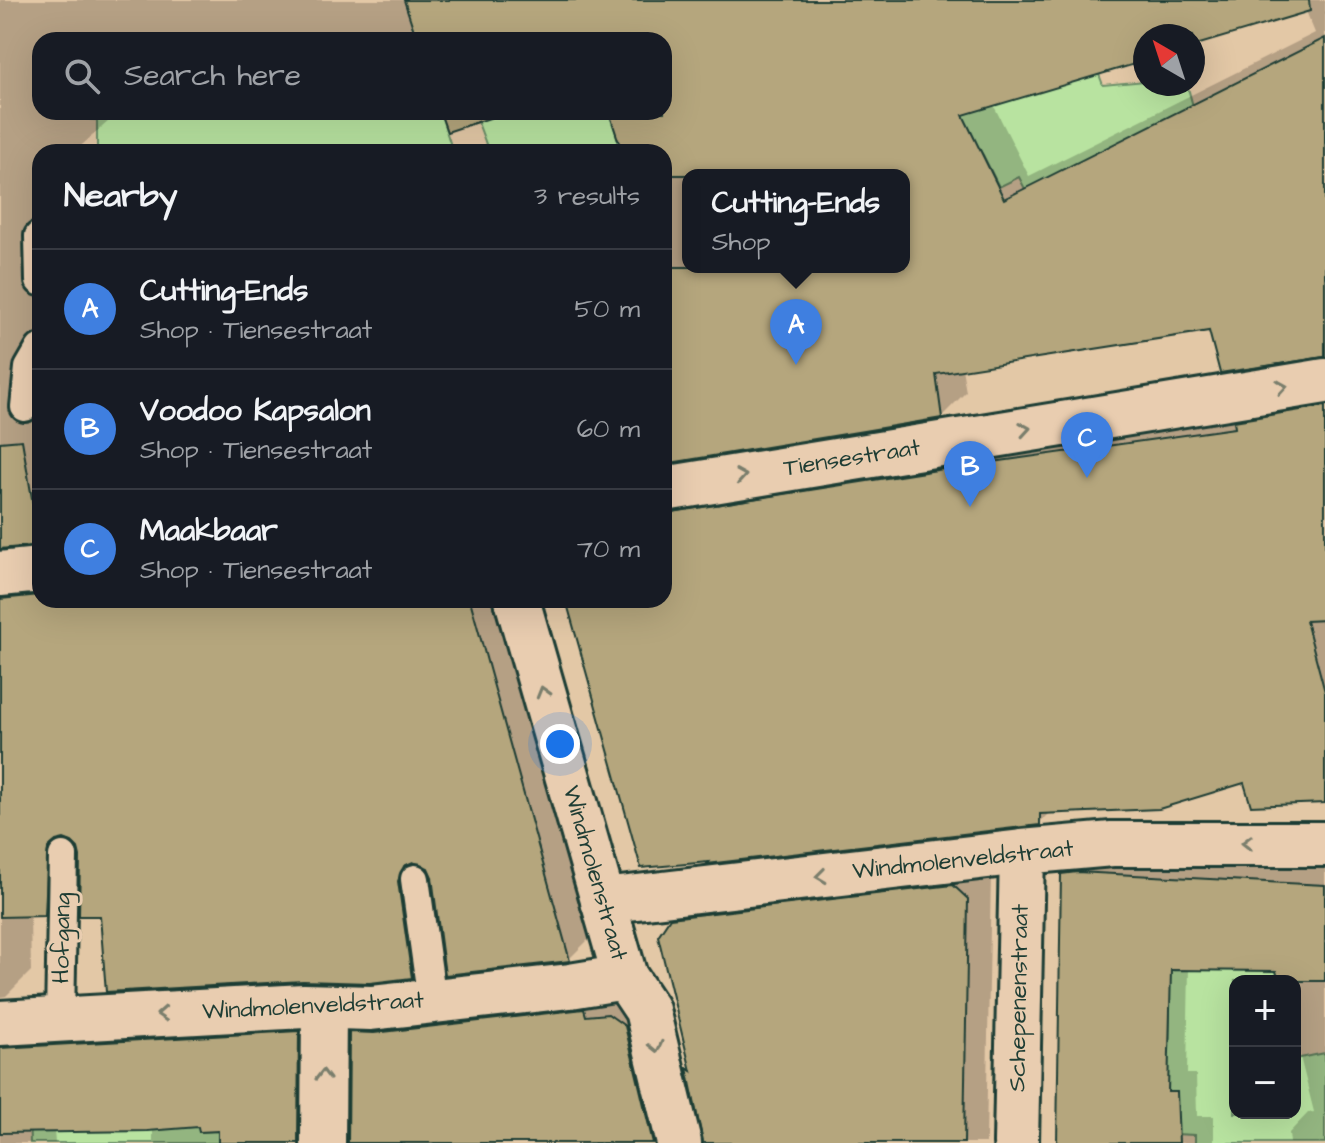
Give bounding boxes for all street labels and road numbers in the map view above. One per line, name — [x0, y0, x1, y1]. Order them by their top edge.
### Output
street label: Tiensestraat — [781, 430, 923, 486]
street label: Windmolenstraat — [554, 782, 636, 965]
street label: Windmolenveldstraat — [851, 831, 1075, 889]
street label: Hofgang — [44, 892, 81, 984]
street label: Schepenenstraat — [1000, 903, 1038, 1092]
street label: Windmolenveldstraat — [201, 983, 425, 1029]

